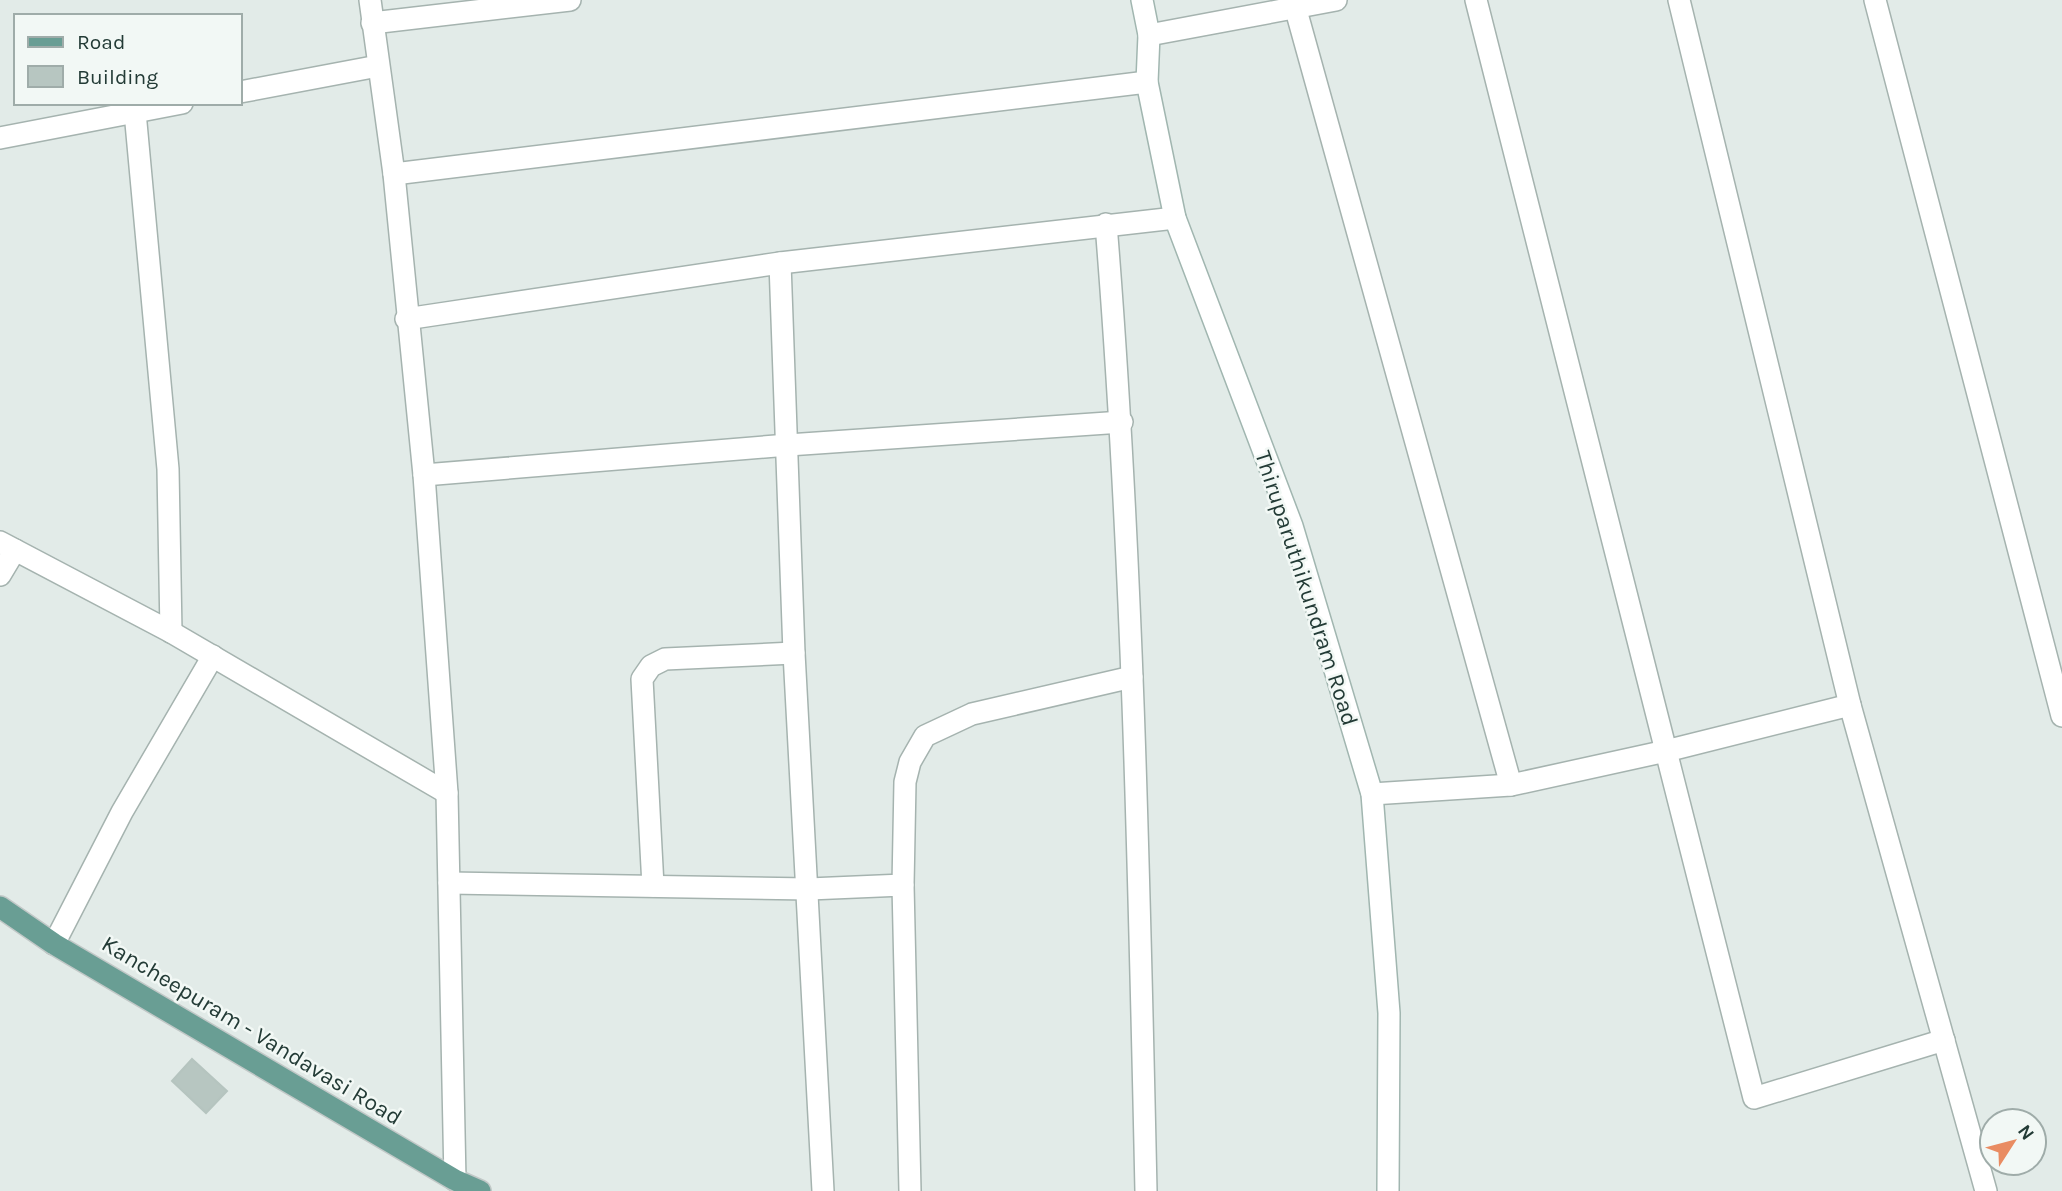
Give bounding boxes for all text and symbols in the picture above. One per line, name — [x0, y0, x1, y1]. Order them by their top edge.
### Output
legend — [14, 14, 242, 105]
text: Road — [77, 30, 125, 54]
text: Building — [77, 65, 158, 89]
street label: Thiruparuthikundram Road — [1249, 447, 1364, 729]
street label: Kancheepuram - Vandavasi Road — [97, 930, 407, 1131]
north arrow — [1978, 1107, 2048, 1177]
text: N — [2013, 1121, 2039, 1145]

